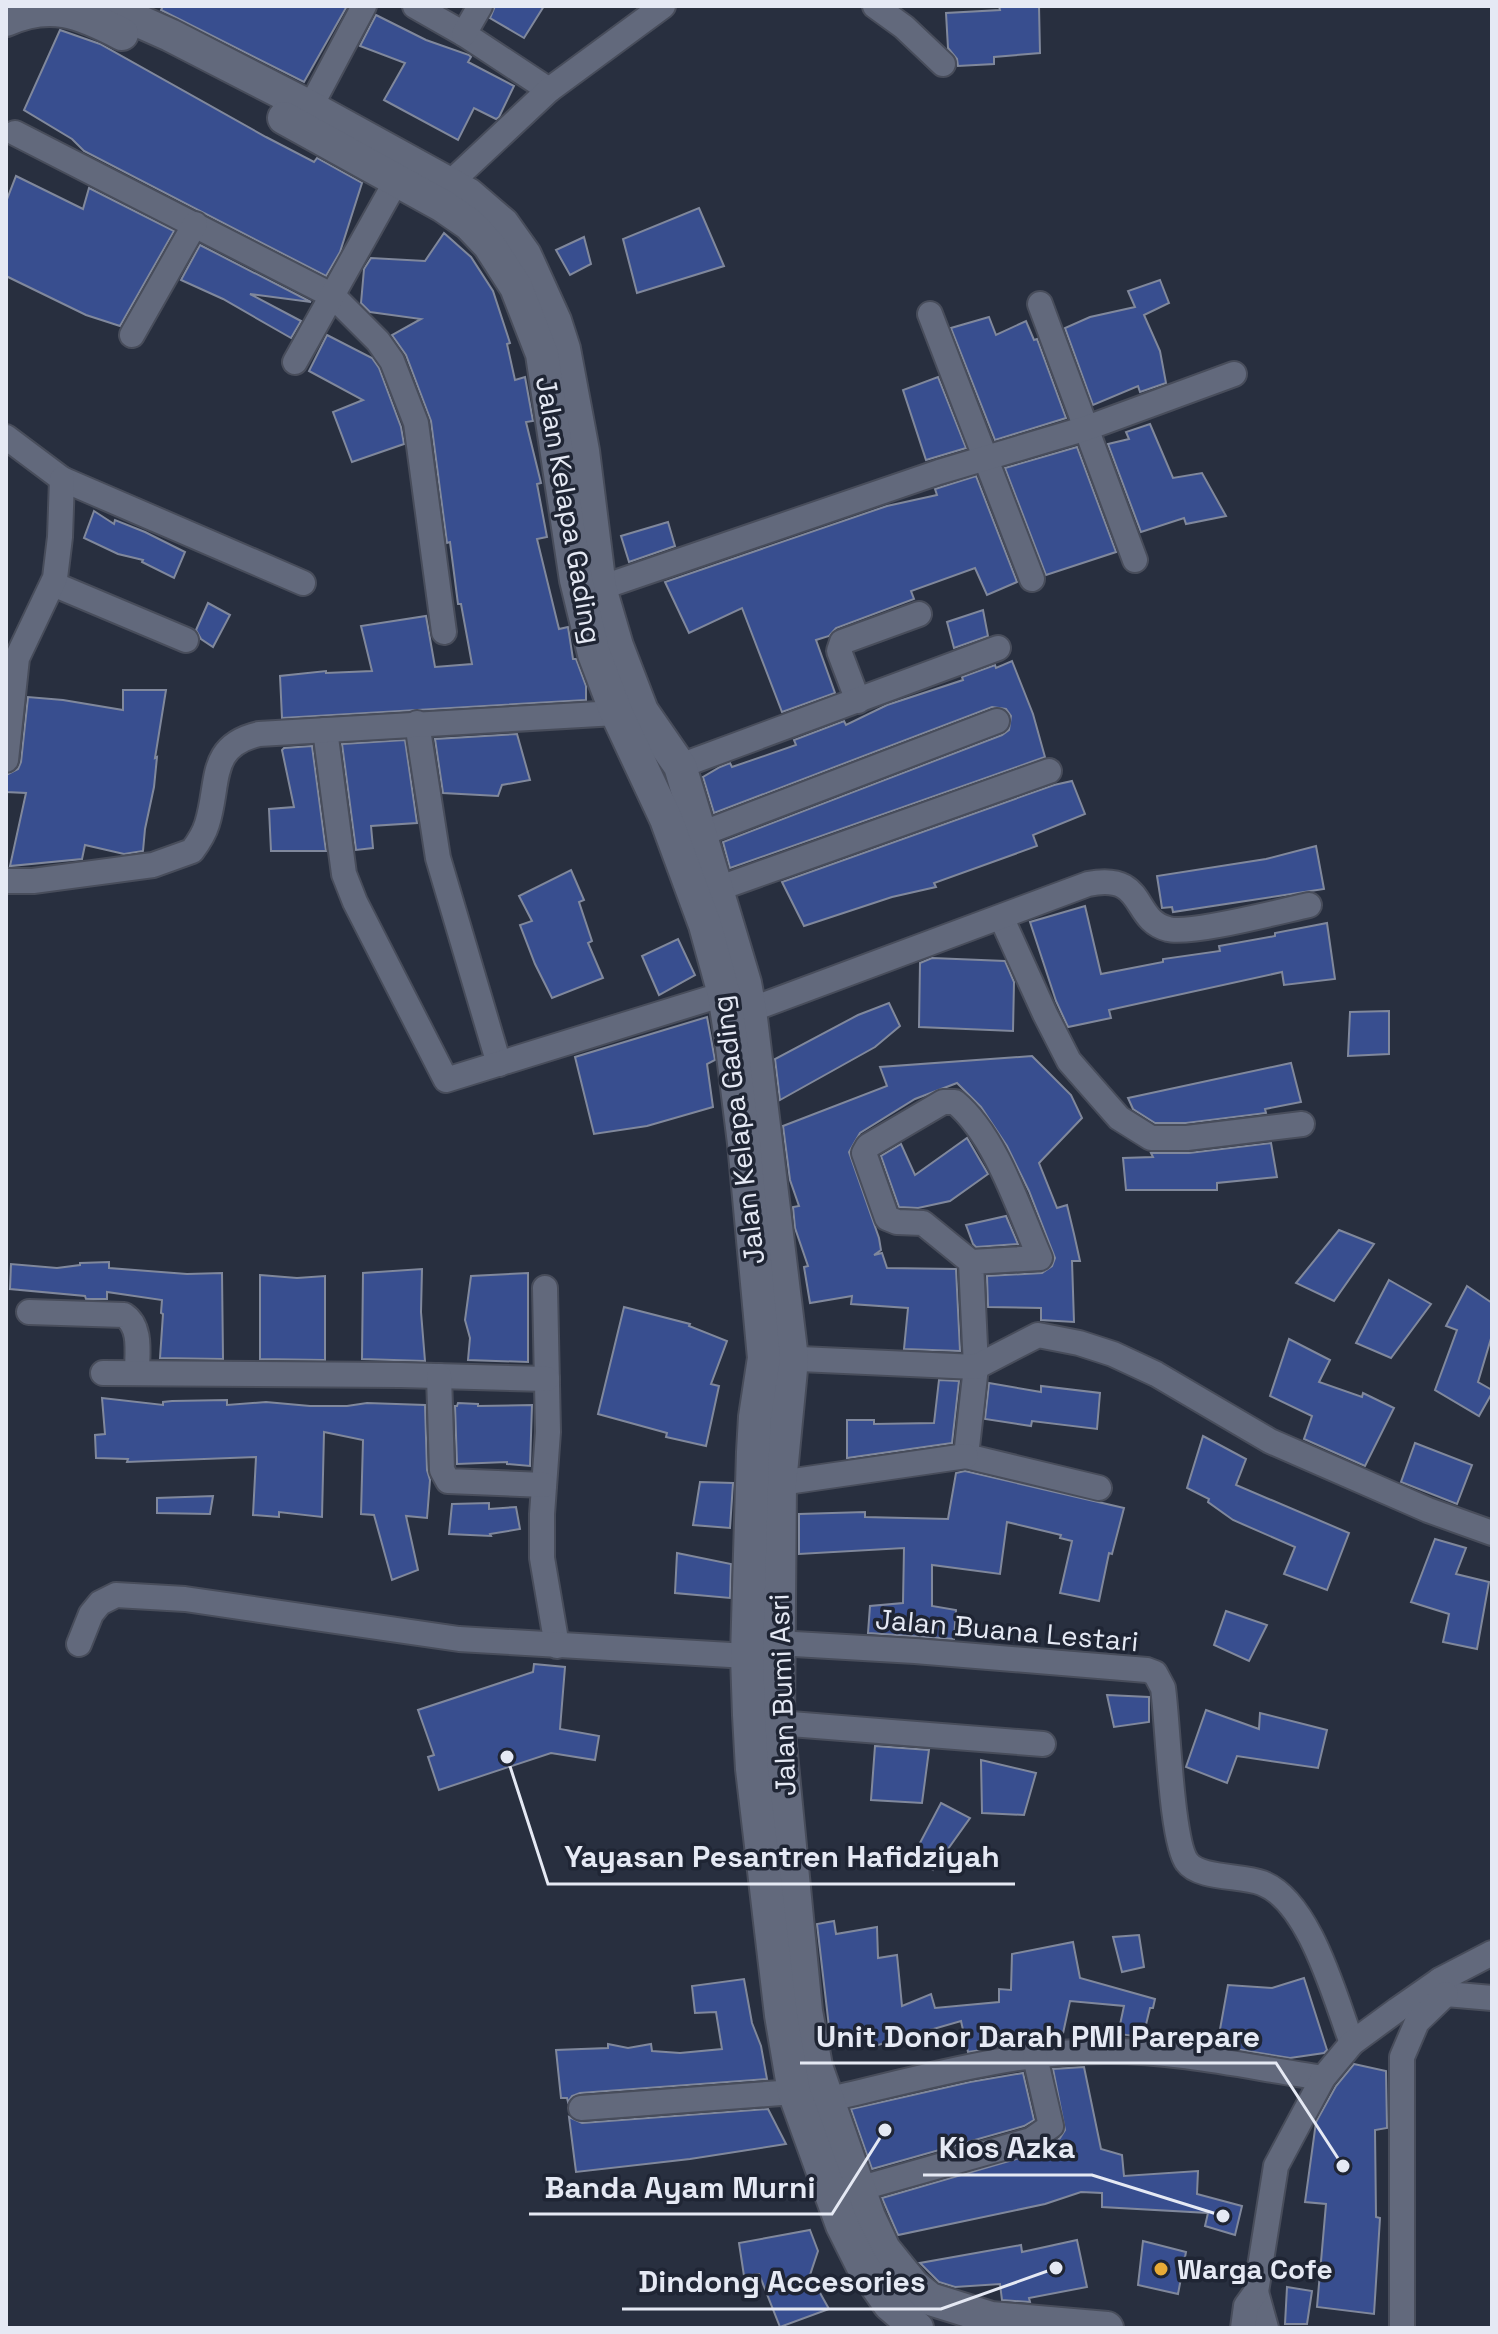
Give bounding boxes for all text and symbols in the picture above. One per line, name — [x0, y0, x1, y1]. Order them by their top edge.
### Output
street label: Jalan Kelapa Gading — [528, 373, 610, 647]
street label: Jalan Kelapa Gading — [704, 993, 772, 1267]
street label: Jalan Bumi Asri — [760, 1593, 804, 1797]
street label: Jalan Buana Lestari — [874, 1601, 1140, 1659]
callout: Yayasan Pesantren Hafidziyah — [548, 1830, 1015, 1884]
text: Yayasan Pesantren Hafidziyah — [564, 1837, 1000, 1876]
callout: Unit Donor Darah PMI Parepare — [800, 2009, 1276, 2063]
text: Unit Donor Darah PMI Parepare — [816, 2017, 1260, 2056]
callout: Kios Azka — [923, 2121, 1092, 2175]
text: Kios Azka — [939, 2128, 1075, 2167]
callout: Banda Ayam Murni — [529, 2160, 832, 2214]
text: Banda Ayam Murni — [545, 2168, 815, 2207]
place label: Warga Cofe — [1177, 2251, 1333, 2287]
callout: Dindong Accesories — [622, 2255, 941, 2309]
marker: Warga Cofe — [1152, 2260, 1170, 2278]
text: Dindong Accesories — [638, 2262, 926, 2301]

